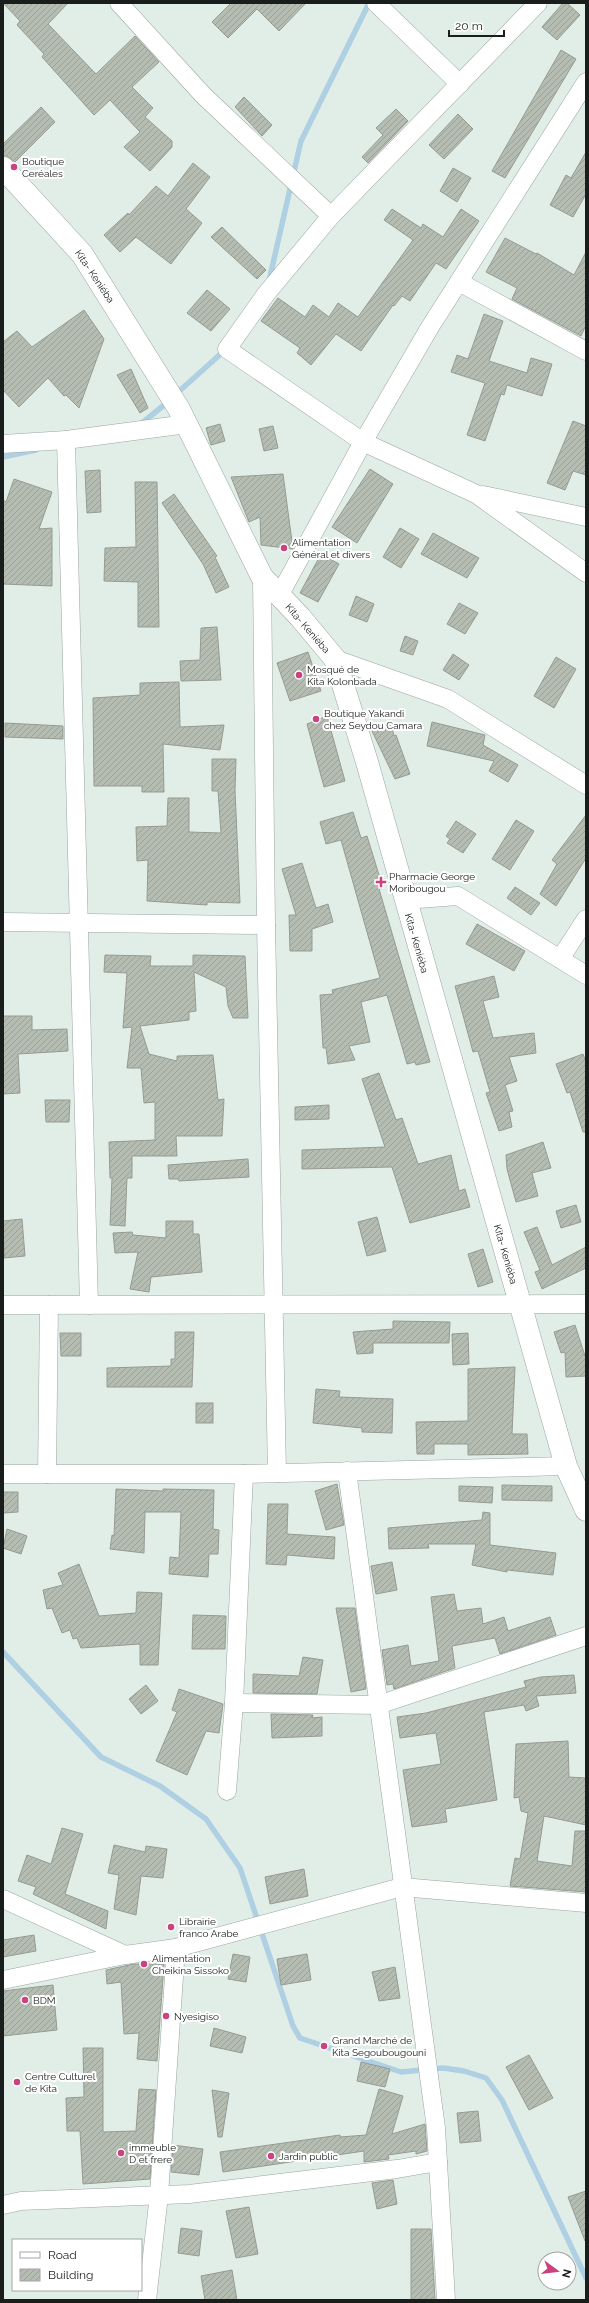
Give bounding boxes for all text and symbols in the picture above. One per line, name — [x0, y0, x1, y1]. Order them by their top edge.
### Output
scale bar — [449, 12, 504, 38]
text: 20 m — [455, 19, 483, 33]
place label: Boutique Ceréales — [22, 156, 64, 179]
marker: Boutique Ceréales — [9, 162, 19, 172]
street label: Kita- Keniéba — [73, 248, 116, 305]
place label: Alimentation Général et divers — [292, 537, 370, 560]
marker: Alimentation Général et divers — [279, 543, 289, 553]
street label: Kita- Keniéba — [283, 601, 332, 655]
place label: Mosqué de Kita Kolonbada — [307, 664, 377, 687]
marker: Mosqué de Kita Kolonbada — [294, 670, 304, 680]
place label: Boutique Yakandi chez Seydou Camara — [324, 708, 422, 731]
marker: Boutique Yakandi chez Seydou Camara — [311, 714, 321, 724]
place label: Pharmacie George Moribougou — [389, 871, 475, 894]
marker: Pharmacie George Moribougou — [376, 877, 386, 887]
street label: Kita- Keniéba — [403, 912, 430, 974]
street label: Kita- Keniéba — [492, 1223, 519, 1285]
place label: Librairie franco Arabe — [179, 1916, 239, 1939]
marker: Librairie franco Arabe — [166, 1922, 176, 1932]
place label: Alimentation Cheikina Sissoko — [152, 1953, 229, 1976]
marker: Alimentation Cheikina Sissoko — [139, 1959, 149, 1969]
marker: BDM — [20, 1995, 30, 2005]
place label: BDM — [33, 1995, 56, 2006]
marker: Nyesigiso — [161, 2011, 171, 2021]
place label: Nyesigiso — [174, 2011, 219, 2022]
place label: Grand Marché de Kita Segoubougouni — [332, 2035, 426, 2058]
marker: Grand Marché de Kita Segoubougouni — [319, 2041, 329, 2051]
place label: Centre Culturel de Kita — [25, 2071, 96, 2094]
marker: Centre Culturel de Kita — [12, 2077, 22, 2087]
place label: immeuble D et frere — [129, 2142, 176, 2165]
marker: immeuble D et frere — [116, 2148, 126, 2158]
marker: Jardin public — [266, 2151, 276, 2161]
place label: Jardin public — [279, 2151, 339, 2162]
legend — [12, 2239, 142, 2291]
text: Road — [48, 2248, 77, 2262]
north arrow — [537, 2251, 577, 2291]
text: Building — [48, 2268, 94, 2282]
text: N — [559, 2268, 574, 2279]

